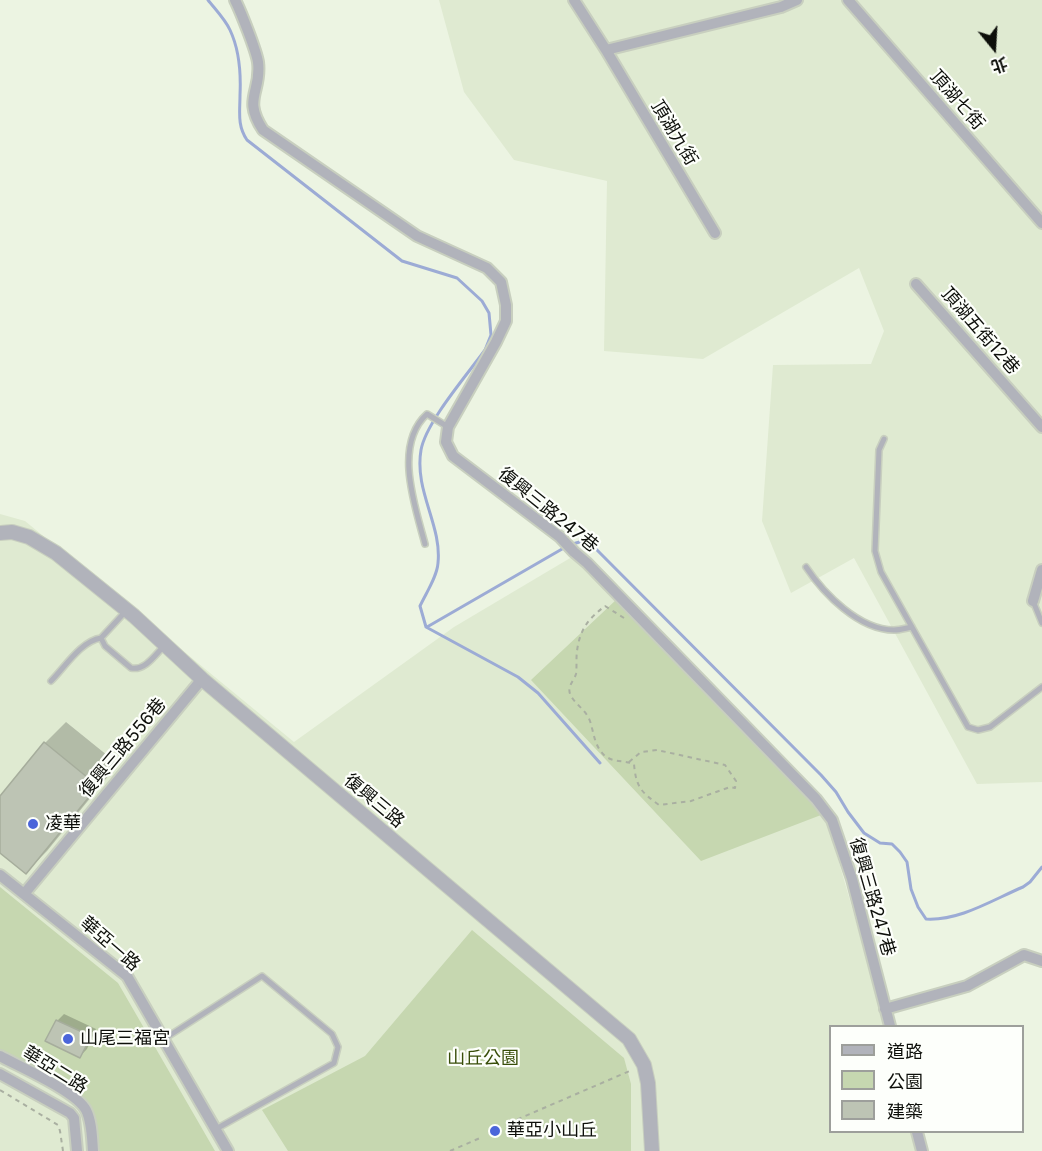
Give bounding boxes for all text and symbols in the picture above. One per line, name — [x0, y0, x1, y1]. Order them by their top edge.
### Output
north arrow — [964, 18, 1024, 78]
text: 北 — [989, 53, 1010, 77]
street label: 頂湖七街 — [925, 66, 989, 134]
street label: 頂湖九街 — [646, 97, 702, 169]
street label: 頂湖五街12巷 — [936, 283, 1024, 379]
street label: 復興三路247巷 — [494, 463, 602, 557]
street label: 復興三路556巷 — [75, 694, 171, 802]
street label: 復興三路 — [339, 770, 409, 832]
place label: 凌華 — [45, 813, 81, 835]
marker: 凌華 — [26, 817, 40, 831]
street label: 復興三路247巷 — [845, 835, 899, 959]
street label: 華亞一路 — [76, 912, 144, 976]
legend — [829, 1025, 1024, 1133]
place label: 山尾三福宮 — [80, 1028, 170, 1050]
marker: 山尾三福宮 — [61, 1032, 75, 1046]
text: 道路 — [887, 1041, 923, 1062]
street label: 華亞二路 — [19, 1042, 91, 1098]
park label: 山丘公園 — [447, 1048, 519, 1070]
text: 公園 — [887, 1071, 923, 1092]
text: 建築 — [887, 1101, 923, 1122]
place label: 華亞小山丘 — [507, 1120, 597, 1142]
marker: 華亞小山丘 — [488, 1124, 502, 1138]

